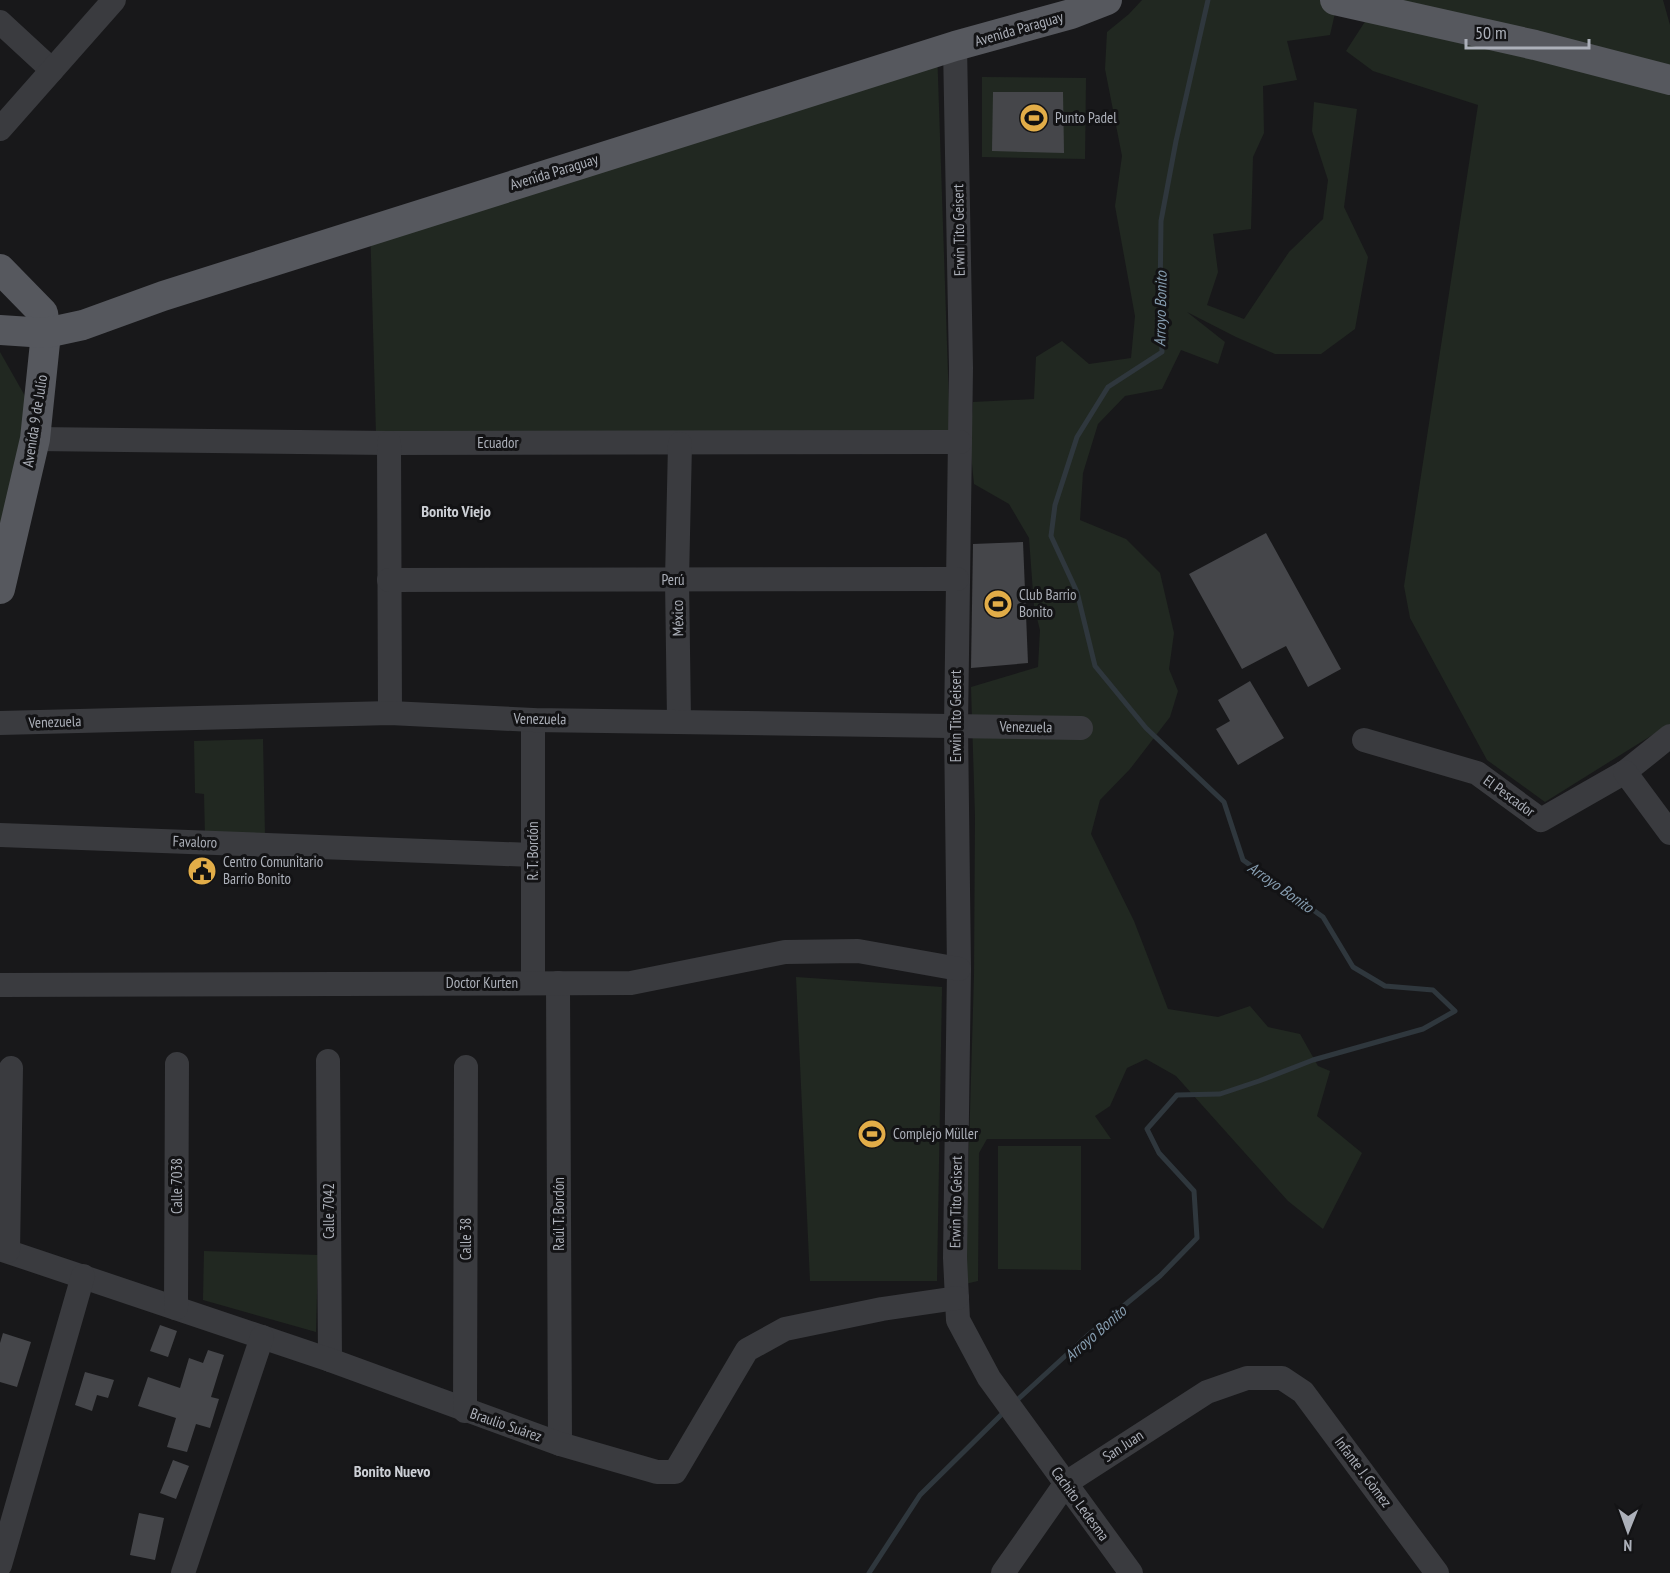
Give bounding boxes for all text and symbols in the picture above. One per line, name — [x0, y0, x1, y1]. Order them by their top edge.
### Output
street label: Avenida Paraguay — [972, 7, 1066, 50]
scale bar — [1466, 12, 1589, 50]
text: 50 m — [1475, 21, 1507, 44]
sports icon: Punto Padel — [1018, 102, 1050, 134]
place label: Punto Padel — [1055, 108, 1117, 127]
street label: Avenida Paraguay — [507, 149, 601, 194]
street label: Erwin Tito Geisert — [948, 184, 969, 276]
water label: Arroyo Bonito — [1149, 270, 1171, 347]
street label: Avenida 9 de Julio — [18, 373, 51, 468]
street label: Ecuador — [477, 433, 520, 452]
district label: Bonito Viejo — [421, 501, 491, 521]
street label: Perú — [661, 570, 685, 589]
place label: Club Barrio Bonito — [1019, 585, 1077, 621]
sports icon: Club Barrio Bonito — [982, 588, 1014, 620]
street label: México — [668, 600, 687, 636]
street label: Erwin Tito Geisert — [946, 670, 965, 762]
street label: Venezuela — [513, 709, 567, 728]
street label: Venezuela — [27, 711, 82, 732]
street label: Venezuela — [999, 717, 1053, 736]
street label: El Pescador — [1480, 771, 1540, 821]
street label: R. T. Bordón — [523, 821, 542, 881]
street label: Favaloro — [172, 831, 218, 852]
place label: Centro Comunitario Barrio Bonito — [223, 852, 323, 888]
public building icon: Centro Comunitario Barrio Bonito — [186, 855, 218, 887]
water label: Arroyo Bonito — [1244, 857, 1319, 917]
street label: Doctor Kurten — [446, 973, 518, 992]
sports icon: Complejo Müller — [856, 1118, 888, 1150]
place label: Complejo Müller — [893, 1124, 979, 1143]
street label: Erwin Tito Geisert — [945, 1156, 966, 1248]
street label: Calle 7038 — [167, 1158, 186, 1214]
street label: Raúl T. Bordón — [549, 1177, 568, 1251]
street label: Calle 7042 — [319, 1183, 338, 1239]
street label: Calle 38 — [456, 1218, 475, 1260]
water label: Arroyo Bonito — [1060, 1300, 1131, 1365]
street label: Braulio Suárez — [468, 1403, 545, 1446]
street label: San Juan — [1099, 1425, 1147, 1466]
street label: Infante J. Gòmez — [1331, 1433, 1396, 1511]
district label: Bonito Nuevo — [354, 1461, 430, 1481]
street label: Cachito Ledesma — [1047, 1463, 1114, 1544]
north arrow — [1598, 1501, 1658, 1561]
text: N — [1623, 1536, 1632, 1556]

